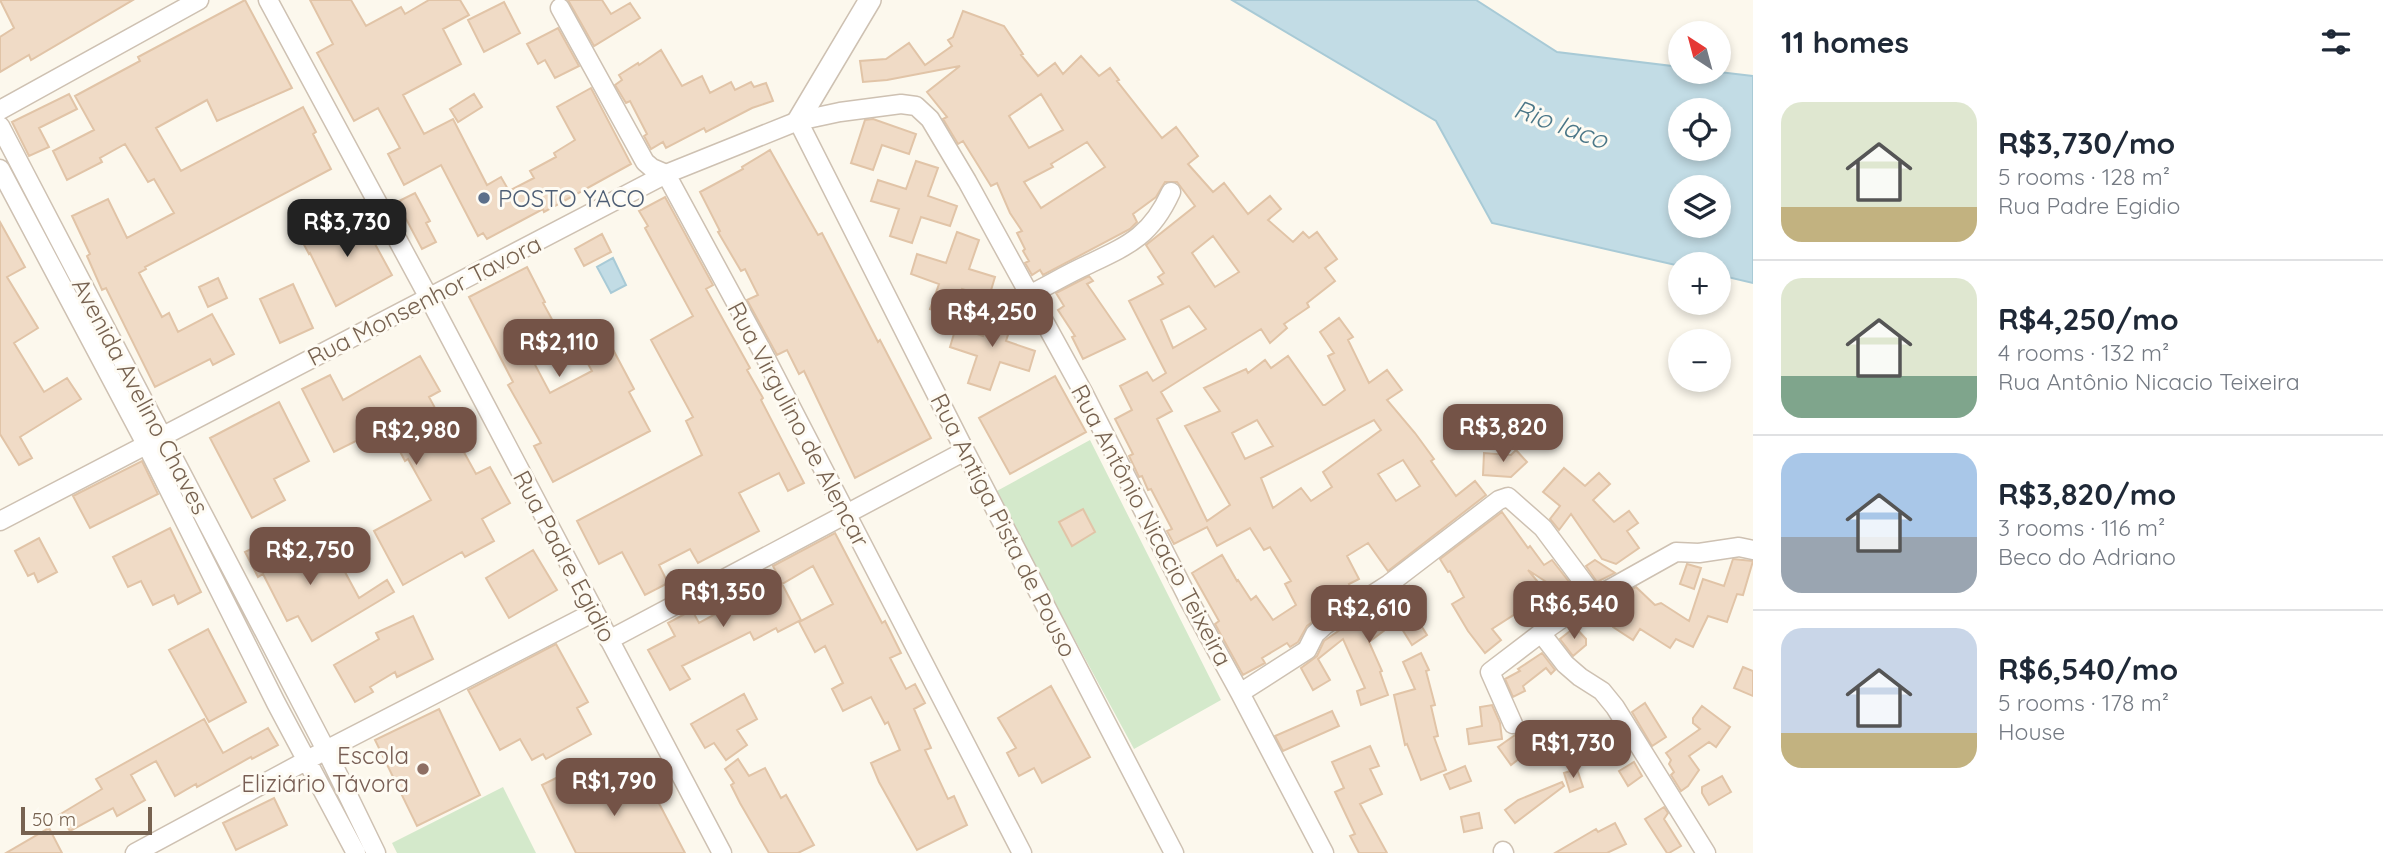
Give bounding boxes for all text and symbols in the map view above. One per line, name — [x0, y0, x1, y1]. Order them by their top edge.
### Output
north arrow — [1668, 21, 1731, 84]
map controls — [1668, 21, 1731, 392]
text: 11 homes — [1781, 23, 1909, 61]
icon: filters — [2317, 23, 2355, 61]
water label: Rio Iaco — [1510, 92, 1614, 157]
button: locate — [1668, 98, 1731, 161]
text: R$3,730/mo — [1998, 124, 2175, 162]
icon: home — [1837, 130, 1921, 214]
text: 5 rooms · 128 m² — [1998, 162, 2170, 191]
button: layers — [1668, 175, 1731, 238]
place label: POSTO YACO — [498, 183, 645, 213]
marker: POSTO YACO — [476, 190, 492, 206]
text: Rua Padre Egidio — [1998, 191, 2180, 220]
pin: R$3,730 — [282, 200, 412, 259]
text: R$3,730 — [303, 207, 391, 236]
street label: Rua Monsenhor Tavora — [302, 228, 546, 372]
button: + — [1668, 252, 1731, 315]
street label: Avenida Avelino Chaves — [66, 273, 216, 519]
pin: R$4,250 — [927, 290, 1057, 349]
street label: Rua Virgulino de Alencar — [722, 296, 876, 552]
text: R$4,250 — [947, 297, 1037, 326]
text: R$4,250/mo — [1998, 300, 2179, 338]
icon: home — [1837, 306, 1921, 390]
pin: R$2,110 — [494, 320, 624, 379]
text: R$2,110 — [519, 327, 599, 356]
button: − — [1668, 329, 1731, 392]
text: 4 rooms · 132 m² — [1998, 338, 2169, 367]
text: Rua Antônio Nicacio Teixeira — [1998, 367, 2300, 396]
street label: Rua Antônio Nicacio Teixeira — [1065, 379, 1239, 671]
street label: Rua Antiga Pista de Pouso — [924, 388, 1084, 662]
pin: R$3,820 — [1438, 405, 1568, 464]
pin: R$2,980 — [351, 407, 481, 467]
text: R$3,820 — [1459, 412, 1547, 441]
text: R$2,980 — [372, 415, 460, 444]
street label: Rua Padre Egidio — [507, 465, 623, 647]
text: R$3,820/mo — [1998, 475, 2176, 513]
icon: home — [1837, 481, 1921, 565]
text: 3 rooms · 116 m² — [1998, 513, 2165, 542]
pin: R$2,750 — [245, 528, 375, 587]
text: R$2,750 — [266, 535, 354, 564]
text: Beco do Adriano — [1998, 542, 2176, 571]
pin: R$1,350 — [658, 570, 788, 629]
text: R$1,350 — [681, 577, 765, 606]
pin: R$6,540 — [1509, 582, 1639, 641]
pin: R$2,610 — [1304, 586, 1434, 645]
text: R$6,540 — [1529, 589, 1619, 618]
text: R$2,610 — [1327, 593, 1411, 622]
text: R$6,540/mo — [1998, 650, 2178, 688]
icon: home — [1837, 656, 1921, 740]
text: 5 rooms · 178 m² — [1998, 688, 2169, 717]
text: House — [1998, 717, 2065, 746]
pin: R$1,730 — [1508, 720, 1638, 780]
text: R$1,730 — [1531, 728, 1615, 757]
place label: Escola Eliziário Távora — [241, 740, 409, 798]
pin: R$1,790 — [549, 758, 679, 818]
marker: Escola Eliziário Távora — [415, 761, 431, 777]
text: R$1,790 — [572, 766, 656, 795]
scale bar — [21, 804, 152, 836]
text: 50 m — [32, 807, 76, 831]

